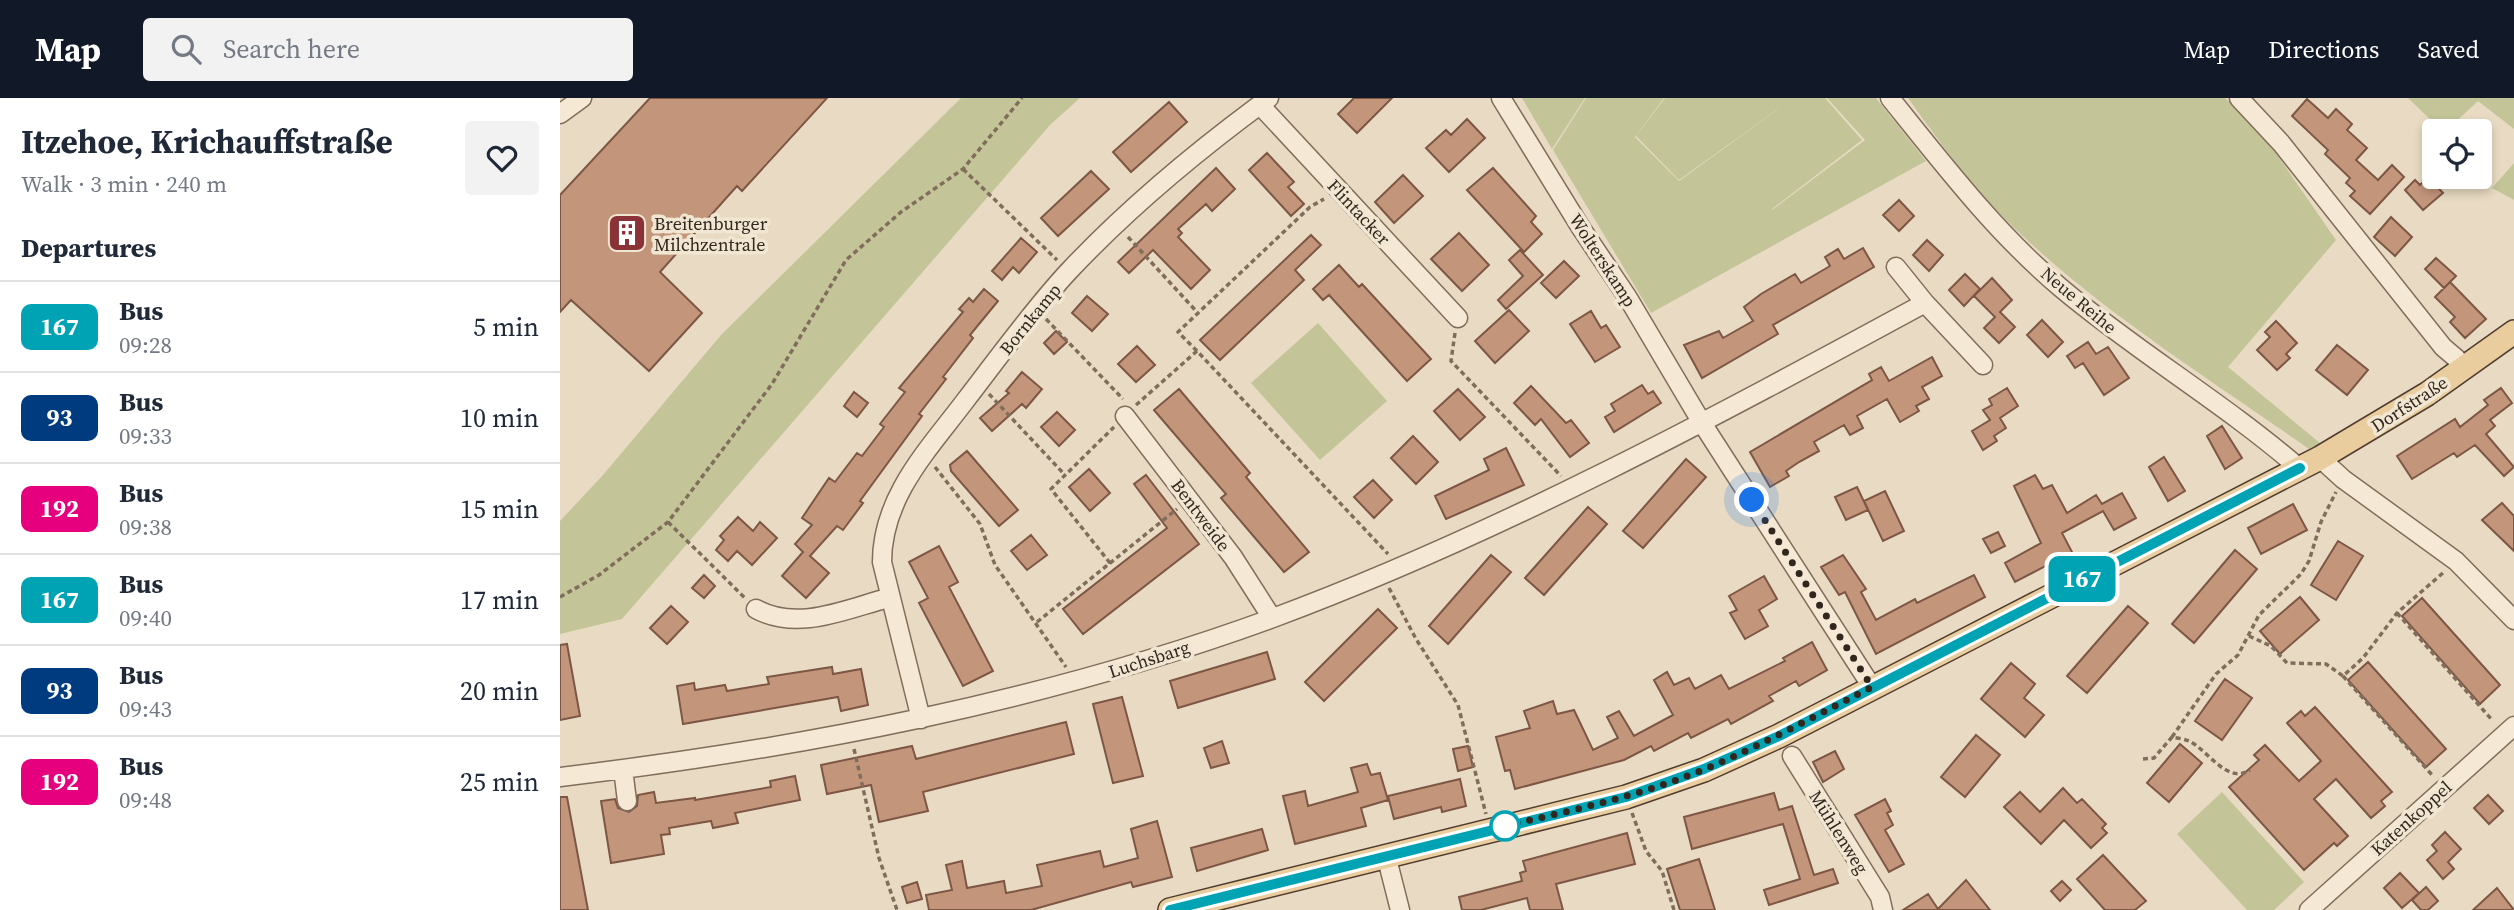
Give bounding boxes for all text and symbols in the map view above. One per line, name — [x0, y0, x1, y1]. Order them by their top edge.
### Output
search box — [143, 18, 633, 81]
text: Map — [35, 27, 101, 72]
icon: search — [167, 30, 205, 68]
text: Search here — [223, 31, 360, 67]
text: Map — [2183, 33, 2230, 66]
text: Directions — [2268, 33, 2379, 66]
text: Saved — [2417, 33, 2479, 66]
text: Itzehoe, Krichauffstraße — [21, 119, 393, 164]
map controls — [2422, 119, 2492, 189]
button: locate — [2422, 119, 2492, 189]
button: heart — [465, 121, 539, 195]
text: Walk · 3 min · 240 m — [21, 168, 227, 200]
street label: Flintacker — [1322, 174, 1396, 251]
street label: Wolterskamp — [1563, 209, 1643, 311]
place label: Breitenburger Milchzentrale — [654, 211, 768, 257]
building icon: Breitenburger Milchzentrale — [606, 212, 648, 254]
text: Departures — [21, 230, 156, 266]
street label: Neue Reihe — [2036, 261, 2122, 339]
street label: Bornkamp — [994, 278, 1066, 360]
text: Bus — [119, 293, 163, 329]
text: 5 min — [473, 309, 539, 345]
text: 167 — [40, 310, 79, 343]
text: 09:28 — [119, 329, 172, 361]
street label: Dorfstraße — [2366, 370, 2452, 438]
text: Bus — [119, 384, 163, 420]
text: 10 min — [460, 400, 539, 436]
text: 93 — [46, 401, 73, 434]
text: 09:33 — [119, 420, 172, 452]
street label: Bentweide — [1166, 474, 1236, 556]
text: Bus — [119, 475, 163, 511]
your location — [1734, 482, 1769, 517]
text: 15 min — [460, 491, 539, 527]
text: 192 — [40, 492, 79, 525]
text: 09:38 — [119, 511, 172, 543]
line badge: 167 — [2042, 556, 2122, 602]
text: 167 — [2062, 562, 2102, 595]
text: Bus — [119, 566, 163, 602]
text: 17 min — [460, 582, 539, 618]
text: 167 — [40, 583, 79, 616]
text: 09:40 — [119, 602, 172, 634]
street label: Luchsbarg — [1105, 634, 1193, 684]
text: Bus — [119, 657, 163, 693]
text: 20 min — [460, 673, 539, 709]
text: 93 — [46, 674, 73, 707]
text: 09:43 — [119, 693, 172, 725]
text: Bus — [119, 748, 163, 784]
text: 25 min — [460, 764, 539, 800]
text: 192 — [40, 765, 79, 798]
street label: Katenkoppel — [2365, 775, 2457, 861]
text: 09:48 — [119, 784, 172, 816]
street label: Mühlenweg — [1803, 786, 1875, 878]
unlabelled marker — [1490, 811, 1520, 841]

